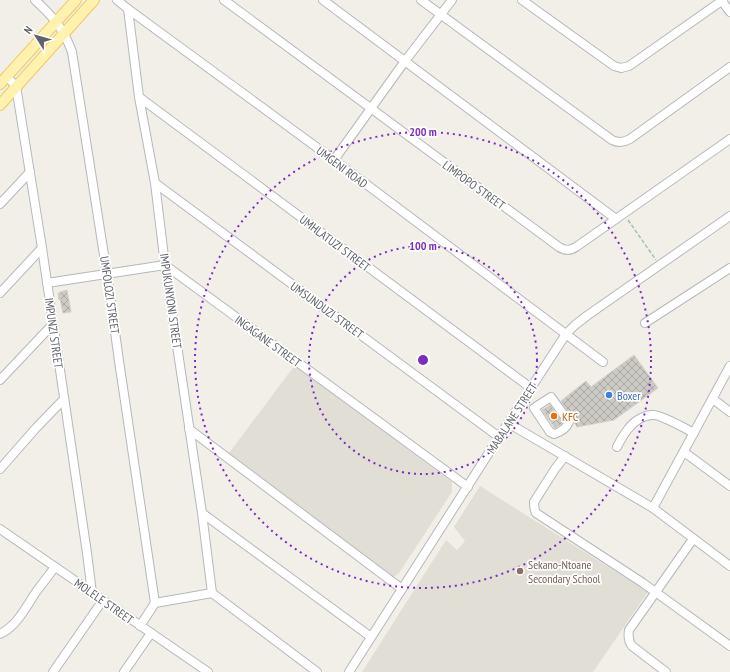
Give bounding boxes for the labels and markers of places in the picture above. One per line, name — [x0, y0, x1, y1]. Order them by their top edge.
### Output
centre of rings — [416, 353, 430, 367]
place label: Boxer — [617, 388, 641, 403]
marker: Boxer — [604, 390, 614, 400]
place label: KFC — [562, 409, 579, 424]
marker: KFC — [549, 411, 559, 421]
place label: Sekano-Ntoane Secondary School — [528, 557, 601, 586]
marker: Sekano-Ntoane Secondary School — [515, 566, 525, 576]

